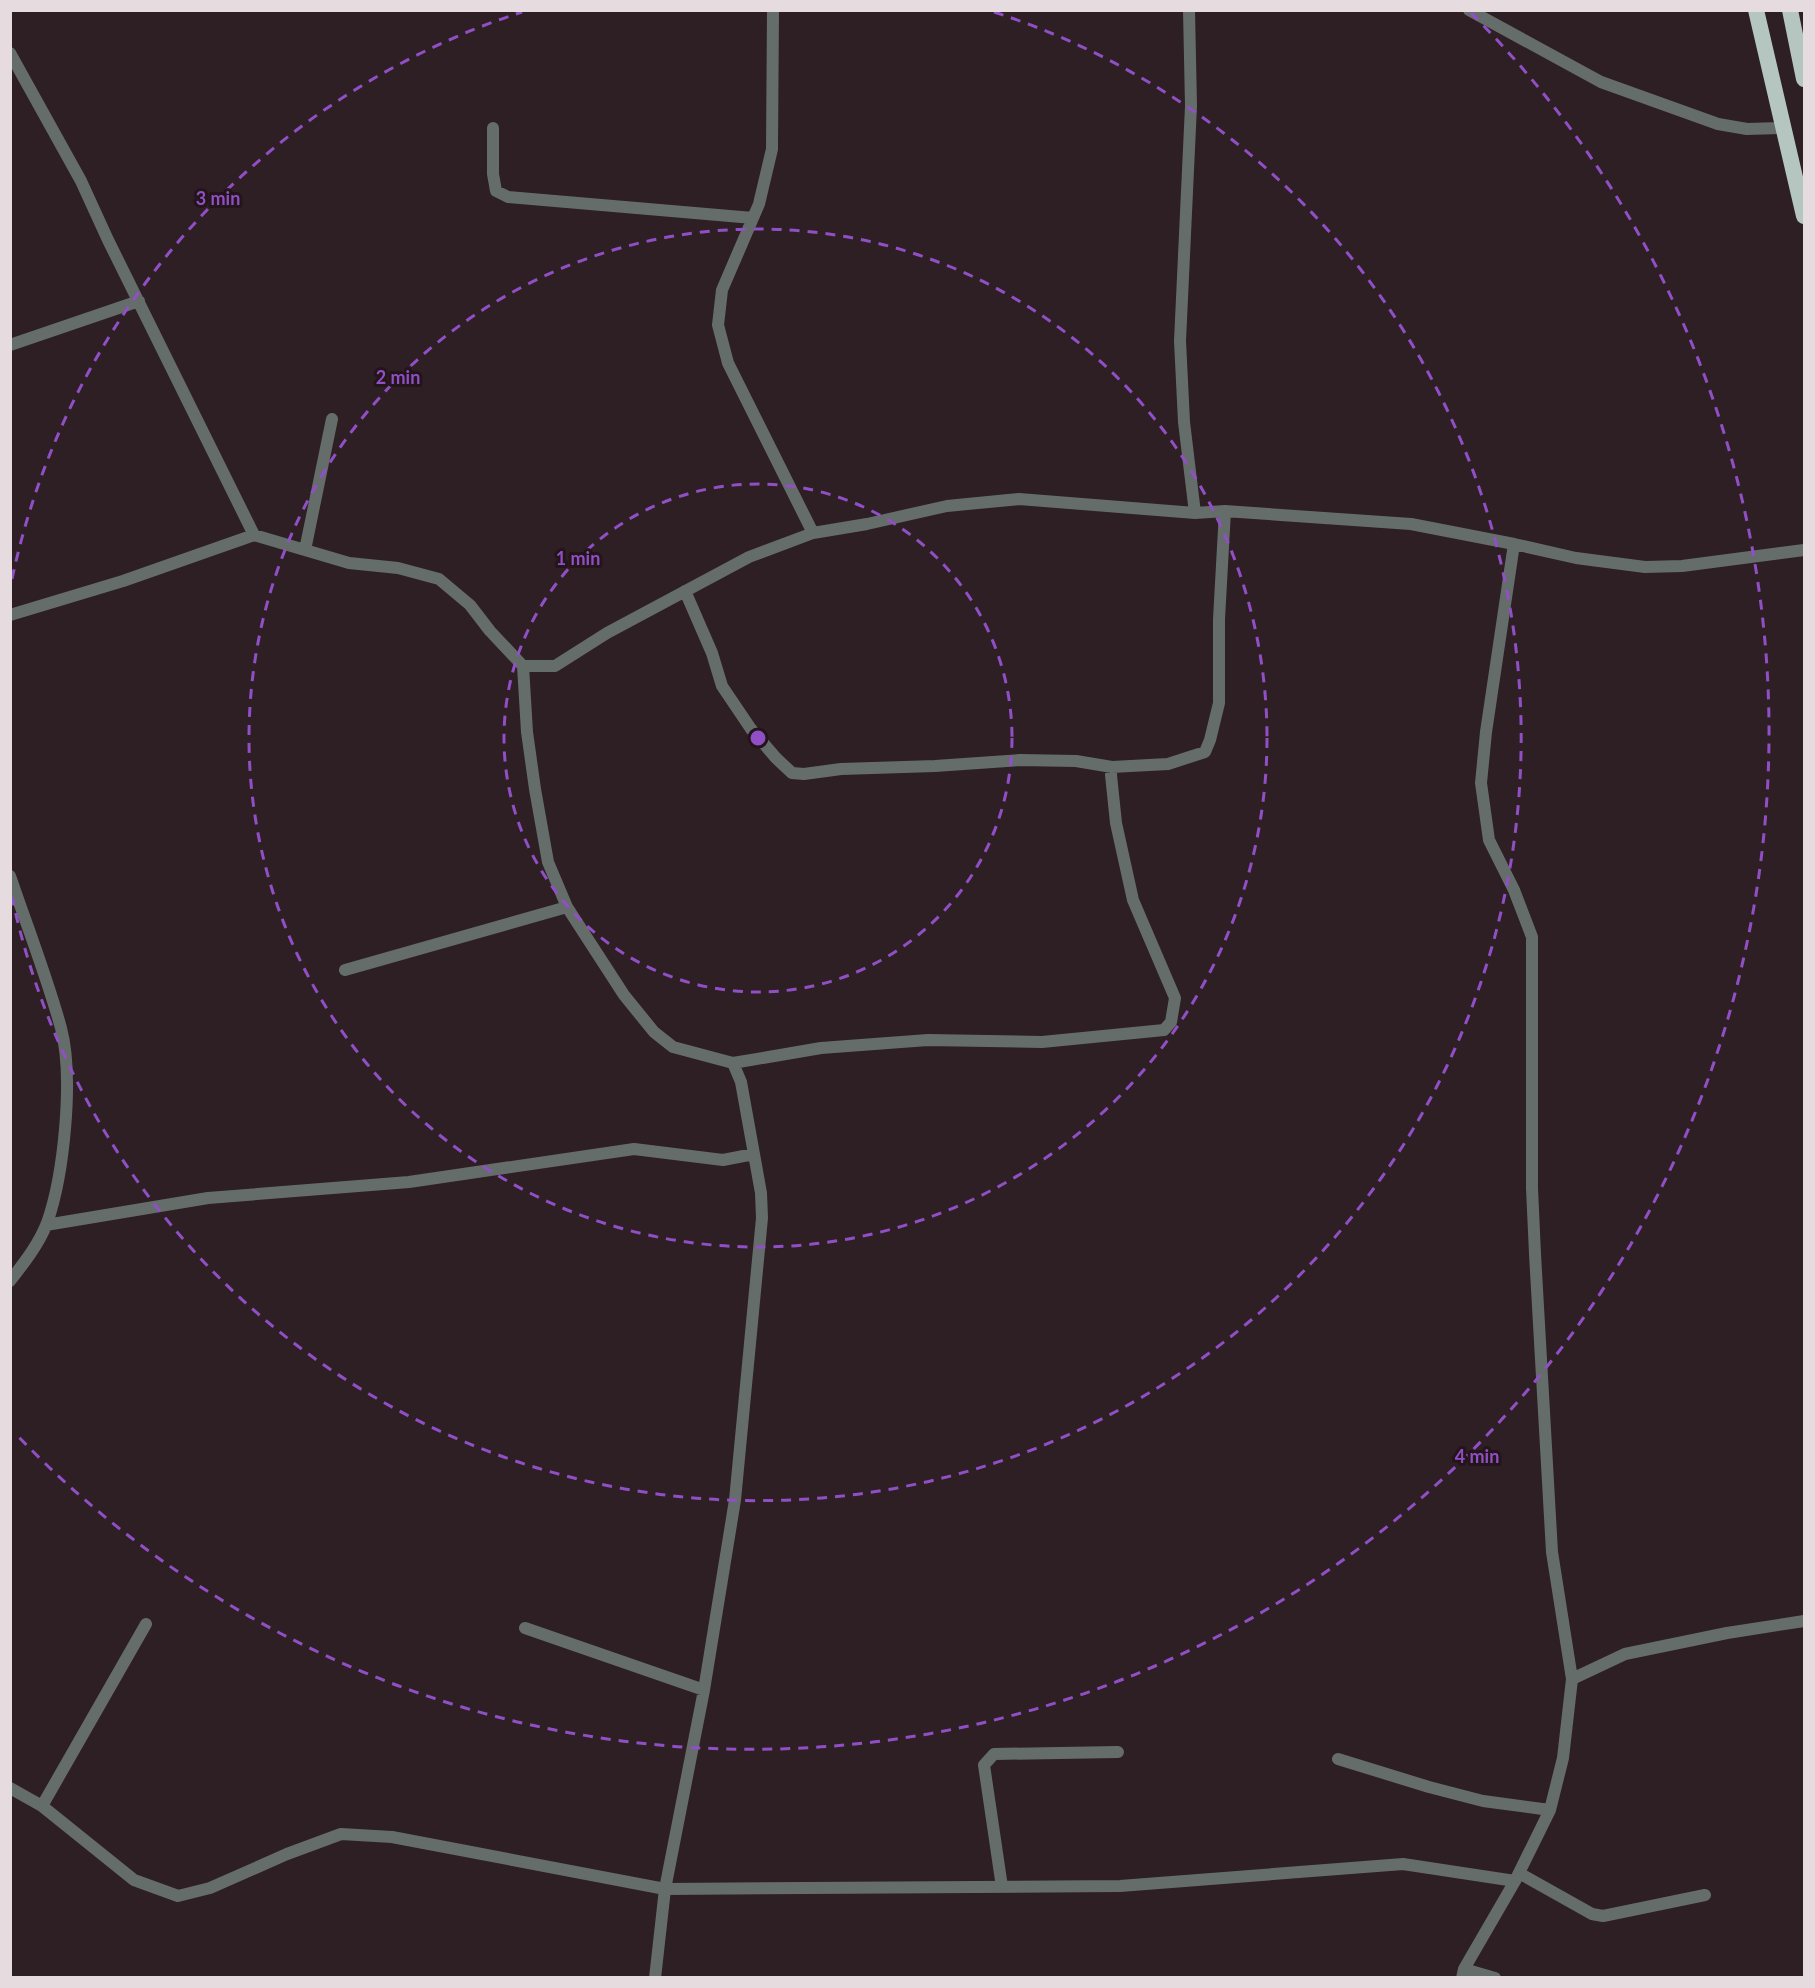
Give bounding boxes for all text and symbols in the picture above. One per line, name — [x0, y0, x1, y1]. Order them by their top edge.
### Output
text: 3 min — [196, 187, 240, 209]
text: 2 min — [376, 366, 420, 388]
text: 1 min — [556, 547, 600, 569]
centre of rings — [748, 728, 768, 748]
text: 4 min — [1455, 1445, 1499, 1467]

